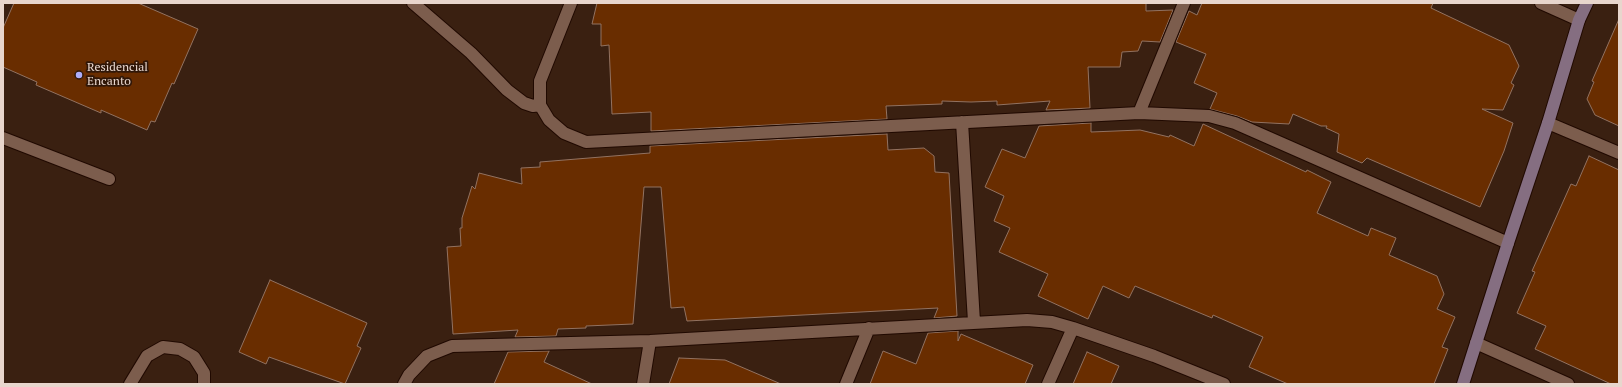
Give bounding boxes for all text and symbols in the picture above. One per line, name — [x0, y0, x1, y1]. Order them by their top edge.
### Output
place label: Residencial Encanto — [87, 61, 148, 89]
marker: Residencial Encanto — [74, 70, 84, 80]

